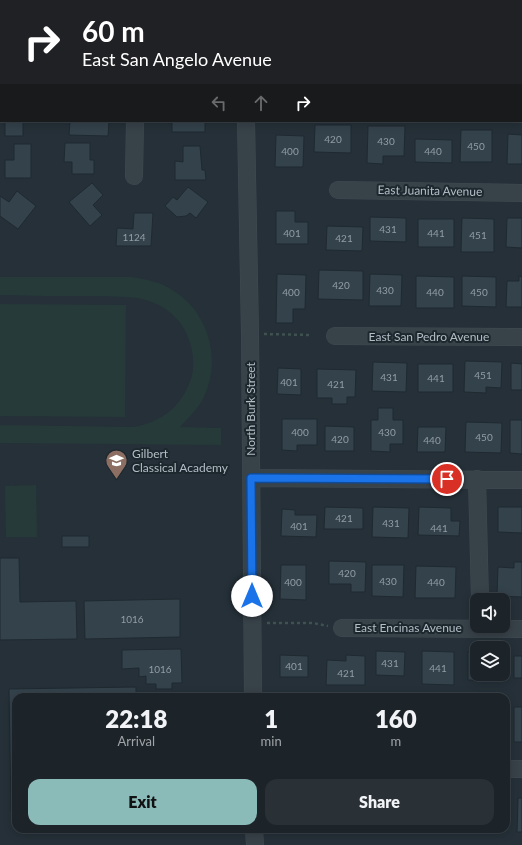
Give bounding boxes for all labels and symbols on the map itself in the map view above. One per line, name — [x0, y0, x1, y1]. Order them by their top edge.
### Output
house number: 420 — [324, 133, 342, 145]
house number: 430 — [377, 135, 395, 147]
house number: 450 — [467, 140, 485, 152]
house number: 400 — [281, 145, 299, 157]
house number: 440 — [424, 145, 442, 157]
street label: East Juanita Avenue — [377, 182, 483, 199]
house number: 431 — [379, 223, 397, 235]
house number: 401 — [283, 227, 301, 239]
house number: 441 — [427, 227, 445, 239]
house number: 451 — [469, 229, 487, 241]
house number: 1124 — [122, 231, 146, 243]
house number: 421 — [335, 232, 353, 244]
house number: 420 — [332, 279, 350, 291]
house number: 430 — [376, 284, 394, 296]
house number: 400 — [282, 286, 300, 298]
house number: 440 — [426, 286, 444, 298]
house number: 450 — [470, 286, 488, 298]
street label: East San Pedro Avenue — [369, 329, 489, 344]
street label: North Burk Street — [243, 361, 258, 456]
house number: 451 — [474, 369, 492, 381]
house number: 431 — [380, 371, 398, 383]
house number: 441 — [427, 372, 445, 384]
house number: 401 — [280, 376, 298, 388]
house number: 421 — [327, 378, 345, 390]
house number: 400 — [291, 426, 309, 438]
house number: 430 — [378, 426, 396, 438]
house number: 450 — [475, 431, 493, 443]
house number: 420 — [331, 433, 349, 445]
house number: 440 — [423, 434, 441, 446]
place label: Gilbert Classical Academy — [132, 446, 229, 475]
school or university icon: Gilbert Classical Academy — [104, 448, 130, 481]
pin — [430, 462, 464, 496]
house number: 421 — [335, 512, 353, 524]
house number: 431 — [382, 517, 400, 529]
house number: 401 — [290, 520, 308, 532]
house number: 441 — [430, 522, 448, 534]
house number: 420 — [338, 567, 356, 579]
position arrow — [231, 575, 273, 617]
house number: 430 — [379, 575, 397, 587]
house number: 400 — [284, 576, 302, 588]
house number: 440 — [427, 576, 445, 588]
house number: 1016 — [120, 613, 144, 625]
street label: East Encinas Avenue — [354, 620, 462, 635]
house number: 431 — [381, 657, 399, 669]
house number: 401 — [285, 660, 303, 672]
house number: 441 — [429, 662, 447, 674]
house number: 1016 — [148, 663, 172, 675]
house number: 421 — [337, 667, 355, 679]

